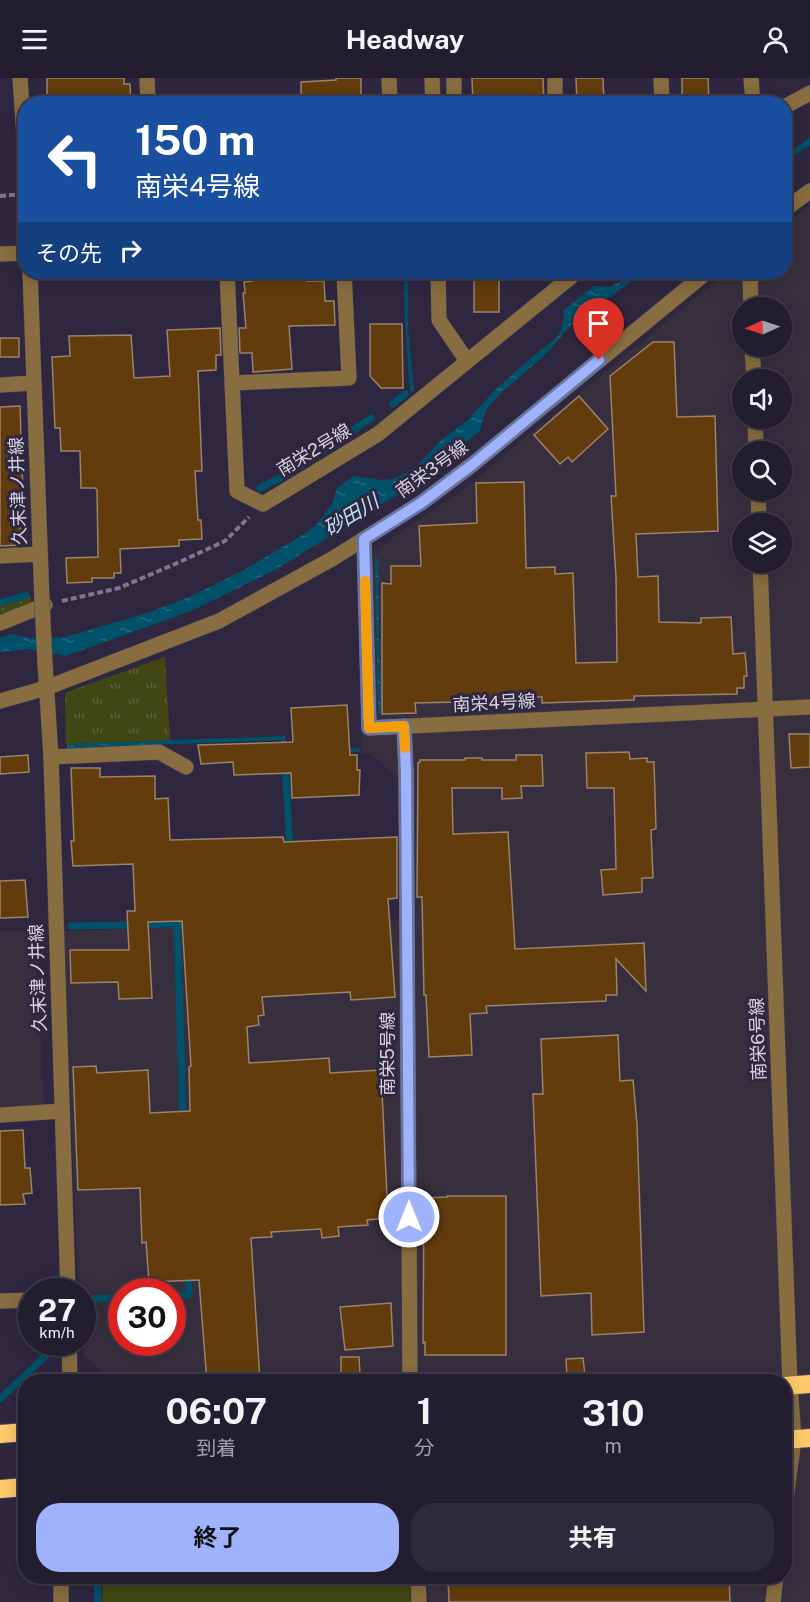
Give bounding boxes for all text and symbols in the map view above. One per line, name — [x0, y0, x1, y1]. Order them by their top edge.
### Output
icon: menu — [18, 23, 51, 56]
text: Headway — [346, 23, 464, 55]
icon: person — [759, 23, 792, 56]
text: 150 m — [135, 115, 255, 164]
icon: left — [36, 120, 114, 198]
text: 南栄4号線 — [135, 170, 260, 202]
icon: right — [114, 234, 147, 267]
text: その先 — [36, 240, 102, 266]
north arrow — [732, 297, 792, 357]
map controls — [732, 297, 792, 573]
pin — [573, 298, 624, 360]
icon: arrive — [582, 307, 615, 340]
button: sound — [732, 369, 792, 429]
street label: 南栄2号線 — [273, 419, 355, 480]
street label: 南栄3号線 — [392, 436, 472, 502]
street label: 久末津ノ井線 — [5, 437, 30, 545]
button: search — [732, 441, 792, 501]
water label: 砂田川 — [319, 488, 385, 541]
button: layers — [732, 513, 792, 573]
street label: 南栄4号線 — [452, 690, 536, 715]
street label: 久末津ノ井線 — [25, 924, 50, 1032]
street label: 南栄6号線 — [746, 997, 769, 1081]
street label: 南栄5号線 — [377, 1012, 398, 1096]
position arrow — [377, 1185, 441, 1249]
speed limit sign: 30 — [108, 1278, 186, 1356]
text: 27 — [38, 1292, 76, 1328]
text: km/h — [39, 1324, 75, 1341]
text: 06:07 — [165, 1390, 267, 1432]
text: 1 — [417, 1390, 432, 1432]
text: 310 — [582, 1392, 645, 1434]
text: m — [605, 1434, 622, 1458]
text: 到着 — [196, 1436, 236, 1460]
text: 分 — [415, 1436, 435, 1460]
button: 終了 — [36, 1503, 399, 1572]
button: 共有 — [411, 1503, 774, 1572]

